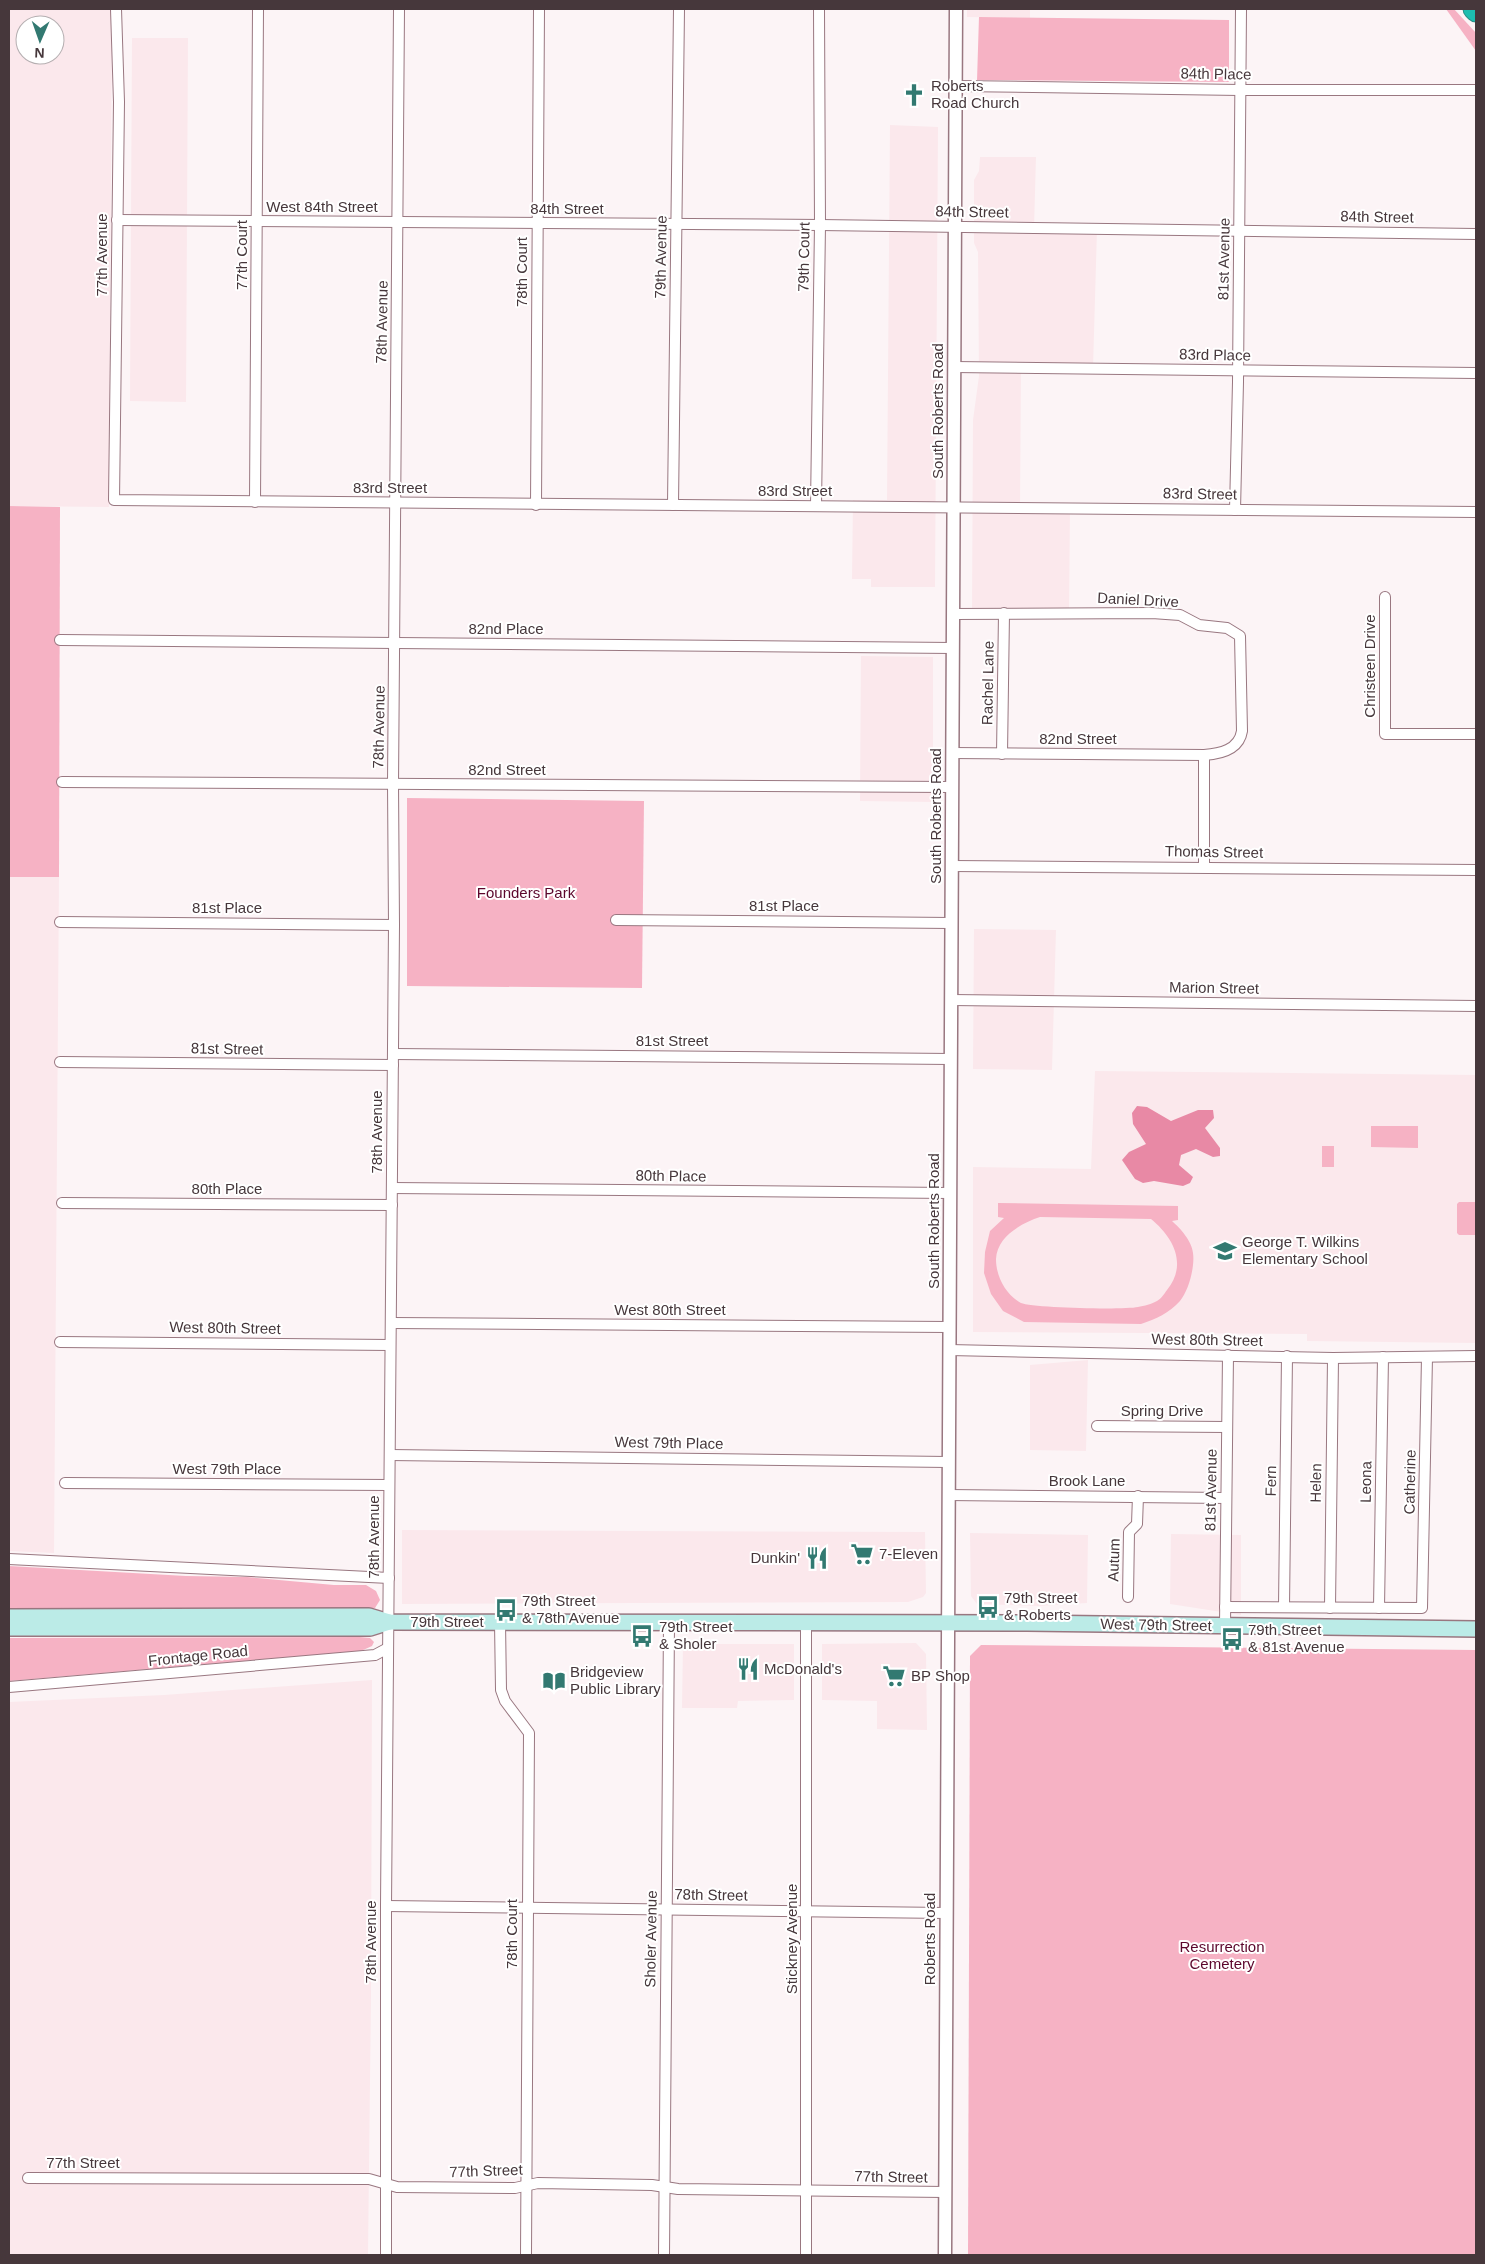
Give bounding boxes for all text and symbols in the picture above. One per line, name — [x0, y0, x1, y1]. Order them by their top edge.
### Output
north arrow — [15, 15, 65, 65]
text: N — [34, 45, 45, 61]
street label: 84th Place — [1180, 64, 1252, 83]
place label: Roberts Road Church — [931, 77, 1019, 111]
church icon: Roberts Road Church — [901, 82, 927, 108]
street label: West 84th Street — [266, 198, 379, 215]
street label: 84th Street — [530, 200, 605, 217]
street label: 84th Street — [935, 202, 1010, 221]
street label: 84th Street — [1340, 207, 1415, 226]
street label: 77th Avenue — [93, 213, 110, 297]
street label: 79th Avenue — [651, 215, 670, 299]
street label: 81st Avenue — [1214, 218, 1233, 300]
street label: 77th Court — [233, 219, 250, 290]
street label: 79th Court — [794, 221, 813, 292]
street label: 78th Court — [513, 236, 530, 307]
street label: 78th Avenue — [372, 280, 391, 364]
street label: South Roberts Road — [929, 343, 946, 479]
street label: 83rd Place — [1179, 345, 1251, 364]
street label: 83rd Street — [353, 479, 428, 496]
street label: 83rd Street — [758, 482, 833, 499]
street label: 83rd Street — [1163, 484, 1238, 503]
street label: Daniel Drive — [1097, 589, 1179, 610]
street label: Christeen Drive — [1361, 614, 1378, 718]
street label: 82nd Place — [468, 620, 544, 637]
street label: Rachel Lane — [978, 641, 997, 725]
street label: 78th Avenue — [369, 685, 388, 769]
street label: 82nd Street — [1039, 730, 1118, 747]
street label: South Roberts Road — [927, 748, 944, 884]
street label: 82nd Street — [468, 761, 547, 778]
street label: Thomas Street — [1165, 842, 1264, 861]
park label: Founders Park — [477, 884, 576, 901]
street label: 81st Place — [749, 897, 819, 914]
street label: 81st Place — [192, 899, 262, 916]
street label: Marion Street — [1169, 978, 1260, 997]
street label: 81st Street — [636, 1032, 709, 1049]
street label: 81st Street — [191, 1039, 264, 1058]
street label: 78th Avenue — [368, 1090, 385, 1174]
street label: South Roberts Road — [925, 1153, 942, 1289]
street label: 80th Place — [635, 1166, 707, 1185]
street label: 80th Place — [192, 1180, 262, 1197]
place label: George T. Wilkins Elementary School — [1242, 1233, 1368, 1267]
school or university icon: George T. Wilkins Elementary School — [1212, 1238, 1238, 1264]
street label: West 80th Street — [614, 1301, 727, 1318]
street label: West 80th Street — [169, 1318, 282, 1337]
street label: West 80th Street — [1151, 1330, 1264, 1349]
street label: Spring Drive — [1121, 1402, 1203, 1419]
street label: West 79th Place — [614, 1433, 724, 1452]
street label: 81st Avenue — [1201, 1449, 1220, 1531]
street label: Catherine — [1400, 1449, 1419, 1515]
street label: West 79th Place — [173, 1460, 281, 1477]
street label: Leona — [1357, 1460, 1374, 1503]
street label: Helen — [1307, 1463, 1324, 1503]
street label: Fern — [1262, 1465, 1279, 1497]
street label: Brook Lane — [1049, 1472, 1125, 1489]
street label: 78th Avenue — [365, 1495, 382, 1579]
street label: Autum — [1104, 1538, 1123, 1582]
supermarket icon: 7-Eleven — [849, 1541, 875, 1567]
restaurant icon: Dunkin' — [804, 1545, 830, 1571]
place label: 7-Eleven — [879, 1545, 938, 1562]
place label: Dunkin' — [750, 1549, 800, 1566]
place label: 79th Street & Roberts — [1004, 1589, 1078, 1623]
place label: 79th Street & 78th Avenue — [522, 1592, 619, 1626]
bus stop icon: 79th Street & Roberts — [975, 1594, 1001, 1620]
bus stop icon: 79th Street & 78th Avenue — [493, 1597, 519, 1623]
street label: 79th Street — [410, 1613, 485, 1630]
street label: West 79th Street — [1100, 1615, 1213, 1634]
place label: 79th Street & Sholer — [659, 1618, 733, 1652]
place label: 79th Street & 81st Avenue — [1248, 1621, 1344, 1655]
bus stop icon: 79th Street & Sholer — [629, 1623, 655, 1649]
bus stop icon: 79th Street & 81st Avenue — [1219, 1626, 1245, 1652]
street label: Frontage Road — [147, 1642, 249, 1669]
restaurant icon: McDonald's — [735, 1656, 761, 1682]
place label: McDonald's — [764, 1660, 842, 1677]
place label: Bridgeview Public Library — [570, 1663, 661, 1697]
supermarket icon: BP Shop — [881, 1663, 907, 1689]
place label: BP Shop — [911, 1667, 970, 1684]
library icon: Bridgeview Public Library — [541, 1668, 567, 1694]
street label: Stickney Avenue — [783, 1884, 800, 1994]
street label: 78th Street — [674, 1885, 749, 1904]
street label: Sholer Avenue — [641, 1890, 660, 1988]
street label: Roberts Road — [921, 1893, 938, 1985]
street label: 78th Court — [503, 1898, 520, 1969]
street label: 78th Avenue — [362, 1900, 379, 1984]
park label: Resurrection Cemetery — [1179, 1938, 1265, 1972]
street label: 77th Street — [46, 2154, 121, 2171]
street label: 77th Street — [449, 2161, 524, 2180]
street label: 77th Street — [854, 2167, 929, 2186]

